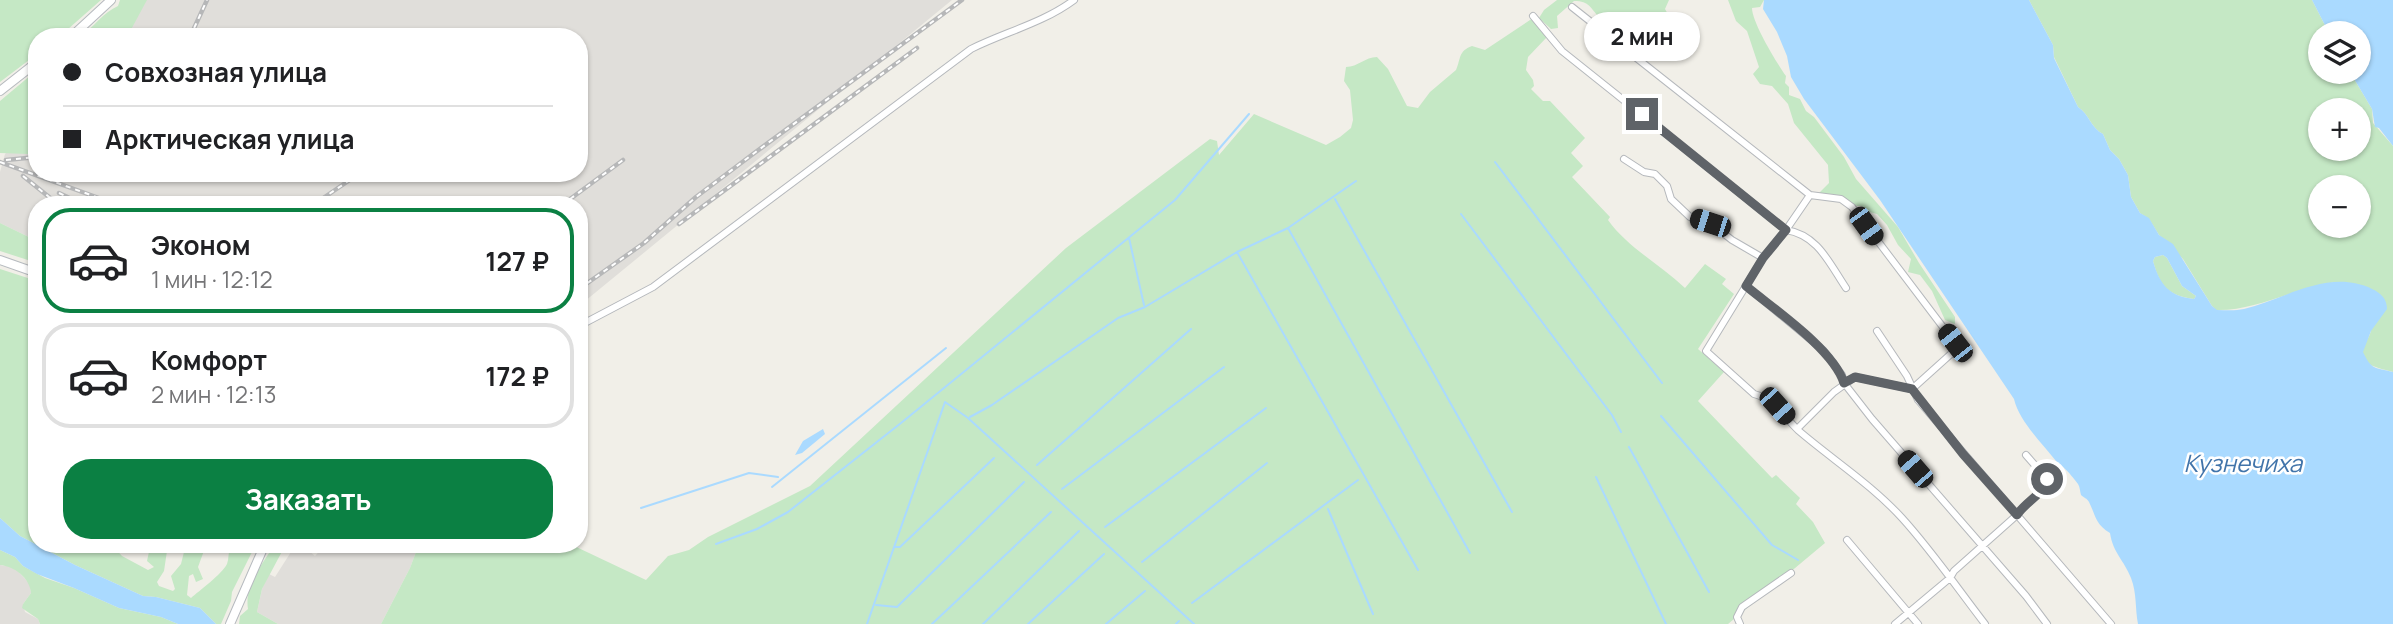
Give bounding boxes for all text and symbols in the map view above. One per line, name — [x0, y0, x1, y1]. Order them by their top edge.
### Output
callout: 2 мин — [1584, 12, 1700, 61]
text: 2 мин — [1610, 20, 1674, 52]
map controls — [2308, 21, 2371, 238]
button: layers — [2308, 21, 2371, 84]
text: Совхозная улица — [105, 54, 327, 90]
route end — [1626, 98, 1658, 130]
button: + — [2308, 98, 2371, 161]
text: Арктическая улица — [105, 121, 354, 157]
button: − — [2308, 175, 2371, 238]
car — [1846, 203, 1887, 249]
car — [1687, 207, 1734, 239]
text: Эконом — [151, 227, 251, 263]
icon: car — [67, 229, 130, 292]
text: 127 ₽ — [485, 243, 549, 279]
text: 1 мин · 12:12 — [151, 263, 273, 295]
car — [1934, 320, 1977, 366]
text: Комфорт — [151, 342, 267, 378]
icon: car — [67, 344, 130, 407]
text: 172 ₽ — [485, 358, 549, 394]
text: 2 мин · 12:13 — [151, 378, 276, 410]
car — [1756, 383, 1799, 429]
car — [1894, 446, 1937, 492]
water label: Кузнечиха — [2184, 446, 2304, 479]
button: Заказать — [63, 459, 553, 539]
route start — [2031, 463, 2063, 495]

